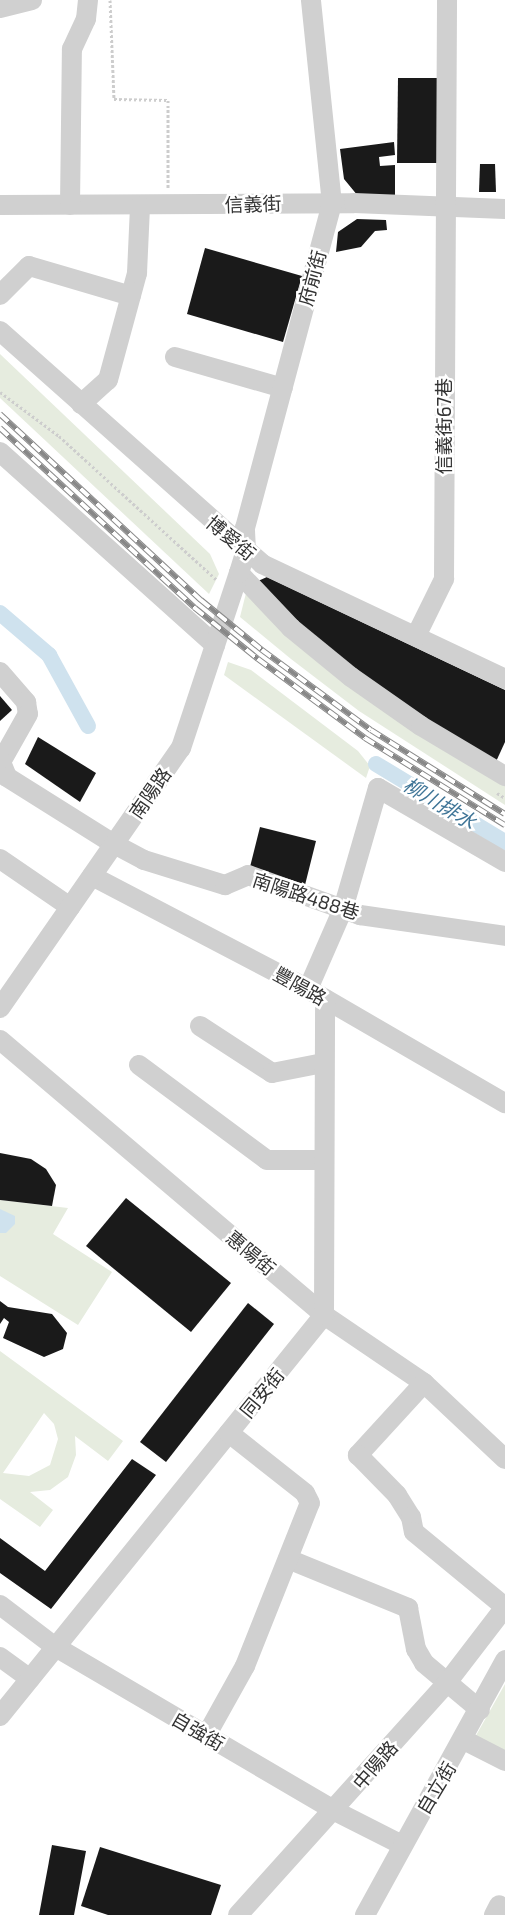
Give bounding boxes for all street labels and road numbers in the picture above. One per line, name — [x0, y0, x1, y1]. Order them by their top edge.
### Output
street label: 信義街 — [224, 192, 282, 216]
street label: 府前街 — [294, 248, 330, 308]
street label: 信義街67巷 — [433, 378, 455, 474]
street label: 博愛街 — [202, 511, 260, 565]
street label: 南陽路 — [124, 763, 176, 823]
street label: 南陽路488巷 — [250, 868, 362, 924]
street label: 豐陽路 — [270, 962, 330, 1010]
street label: 惠陽街 — [222, 1226, 280, 1280]
street label: 同安街 — [235, 1364, 289, 1422]
street label: 自強街 — [168, 1707, 228, 1755]
street label: 中陽路 — [348, 1736, 402, 1794]
street label: 自立街 — [412, 1758, 460, 1818]

